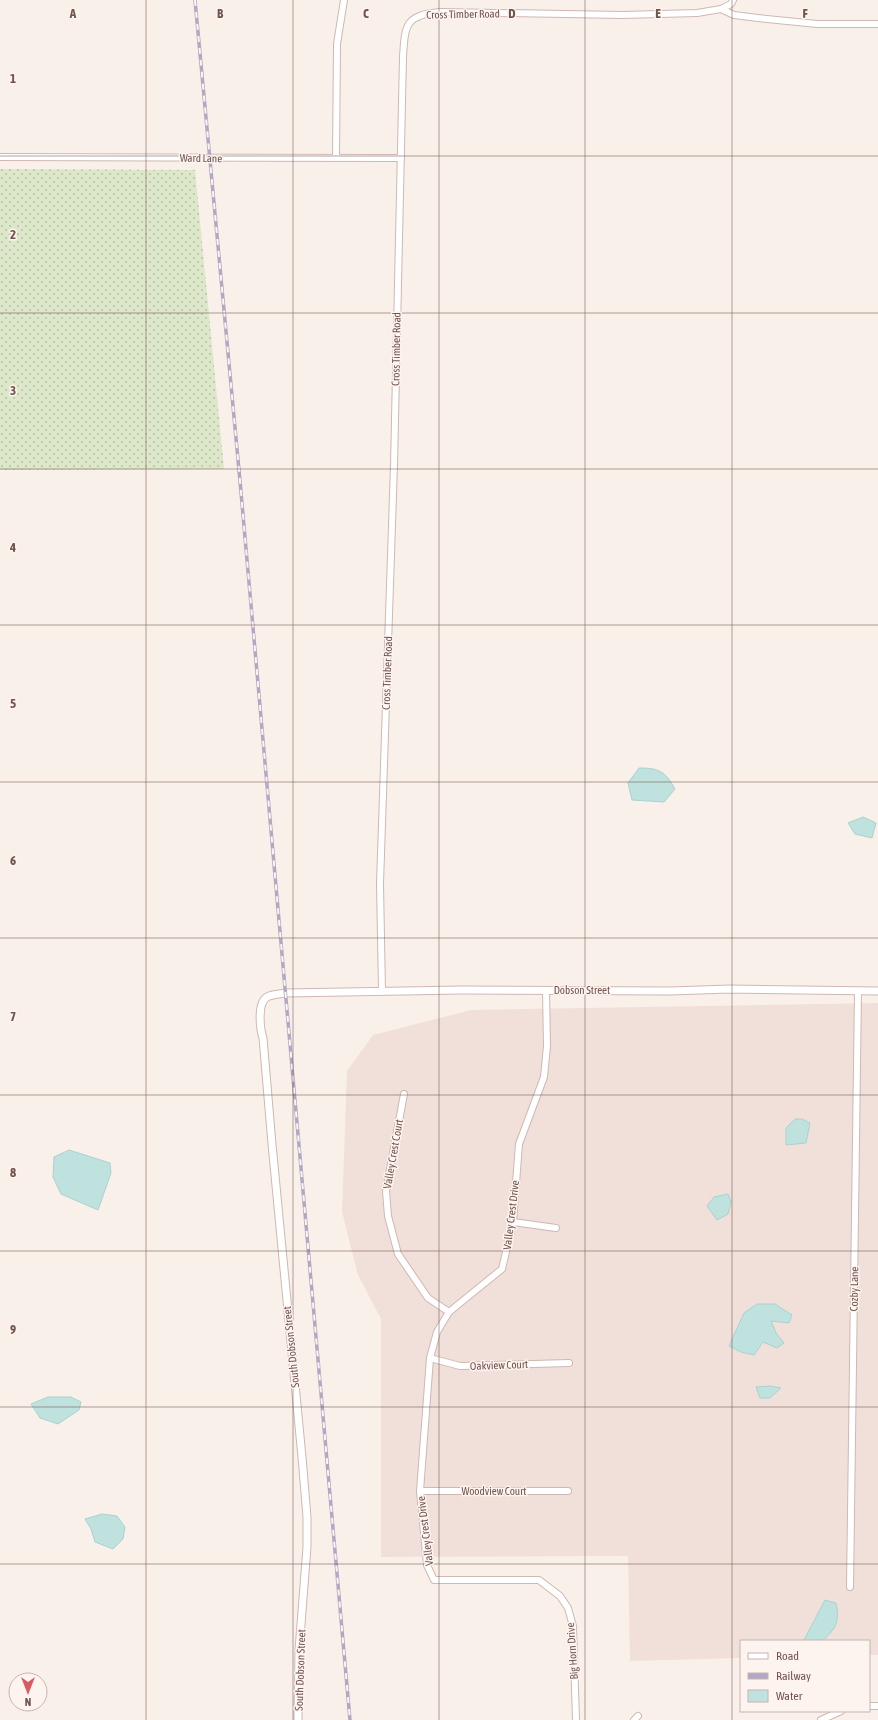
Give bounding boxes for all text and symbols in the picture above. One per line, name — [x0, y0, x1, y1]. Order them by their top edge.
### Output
text: A — [69, 6, 77, 21]
text: B — [217, 6, 224, 21]
text: C — [363, 6, 369, 21]
text: D — [508, 6, 516, 21]
text: E — [655, 6, 661, 21]
text: F — [802, 6, 808, 21]
street label: Cross Timber Road — [426, 7, 500, 21]
text: 1 — [10, 71, 16, 86]
street label: Ward Lane — [180, 152, 222, 164]
text: 2 — [10, 227, 16, 242]
street label: Cross Timber Road — [389, 312, 403, 386]
text: 3 — [10, 383, 16, 398]
text: 4 — [9, 540, 16, 555]
street label: Cross Timber Road — [380, 636, 394, 710]
text: 5 — [10, 696, 16, 711]
text: 6 — [10, 853, 16, 868]
street label: Dobson Street — [554, 984, 610, 996]
text: 7 — [10, 1009, 16, 1024]
street label: Valley Crest Court — [381, 1118, 405, 1190]
text: 8 — [10, 1165, 16, 1180]
street label: Valley Crest Drive — [501, 1180, 521, 1250]
street label: Cozby Lane — [848, 1266, 860, 1312]
street label: South Dobson Street — [281, 1306, 301, 1388]
text: 9 — [10, 1322, 16, 1337]
street label: Oakview Court — [470, 1358, 528, 1372]
street label: Woodview Court — [462, 1485, 526, 1497]
street label: Valley Crest Drive — [415, 1496, 435, 1566]
street label: Big Horn Drive — [564, 1622, 580, 1680]
street label: South Dobson Street — [293, 1629, 307, 1711]
legend — [740, 1640, 870, 1712]
text: Road — [776, 1649, 799, 1663]
text: Railway — [776, 1669, 811, 1683]
north arrow — [8, 1672, 48, 1712]
text: Water — [776, 1689, 803, 1703]
text: N — [25, 1696, 31, 1708]

